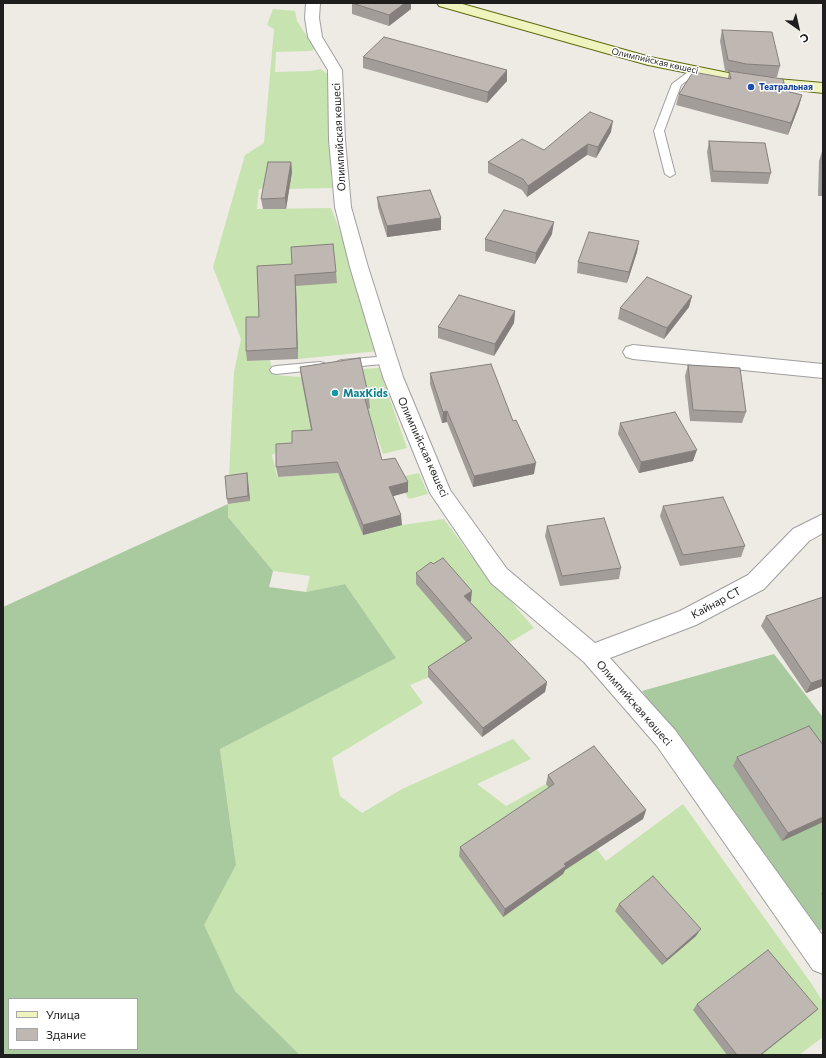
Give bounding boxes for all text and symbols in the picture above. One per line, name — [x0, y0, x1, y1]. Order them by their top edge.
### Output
north arrow — [778, 8, 818, 48]
text: С — [798, 31, 812, 46]
street label: Олимпийская көшесі — [611, 46, 699, 76]
street label: Олимпийская көшесі — [330, 82, 348, 192]
marker: Театральная — [746, 82, 756, 92]
place label: Театральная — [759, 82, 813, 92]
place label: MaxKids — [343, 386, 388, 400]
marker: MaxKids — [330, 388, 340, 398]
street label: Олимпийская көшесі — [395, 395, 451, 499]
street label: Кайнар СТ — [689, 584, 743, 622]
street label: Олимпийская көшесі — [593, 658, 675, 748]
legend — [8, 998, 138, 1050]
text: Улица — [46, 1007, 80, 1021]
text: Здание — [46, 1027, 86, 1041]

